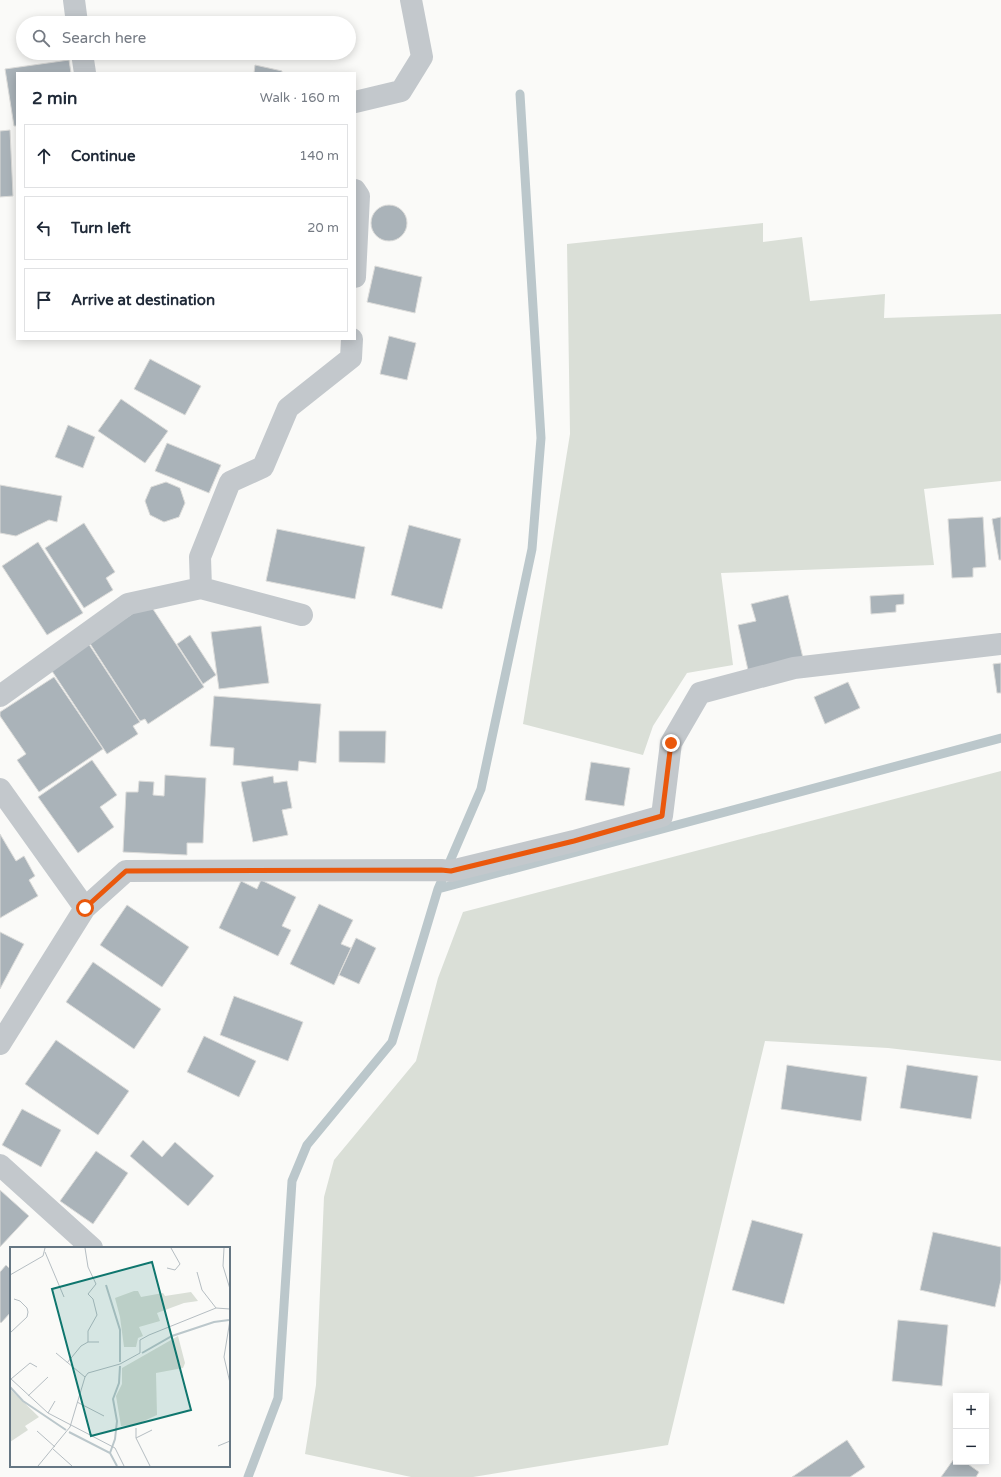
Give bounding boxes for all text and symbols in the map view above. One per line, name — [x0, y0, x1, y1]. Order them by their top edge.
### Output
search box — [16, 16, 356, 60]
icon: search — [30, 27, 52, 49]
text: Search here — [62, 29, 146, 47]
text: 2 min — [32, 88, 77, 109]
text: Walk · 160 m — [260, 90, 340, 106]
icon: ahead — [33, 145, 55, 167]
text: Continue — [71, 147, 135, 165]
text: 140 m — [299, 148, 339, 164]
icon: left — [33, 217, 55, 239]
text: Turn left — [71, 219, 131, 237]
text: 20 m — [307, 220, 339, 236]
icon: arrive — [33, 289, 55, 311]
text: Arrive at destination — [71, 291, 215, 309]
route end — [662, 734, 680, 752]
route start — [76, 899, 94, 917]
inset map — [10, 1247, 230, 1467]
map controls — [953, 1393, 989, 1465]
button: + — [953, 1393, 989, 1429]
button: − — [953, 1429, 989, 1465]

